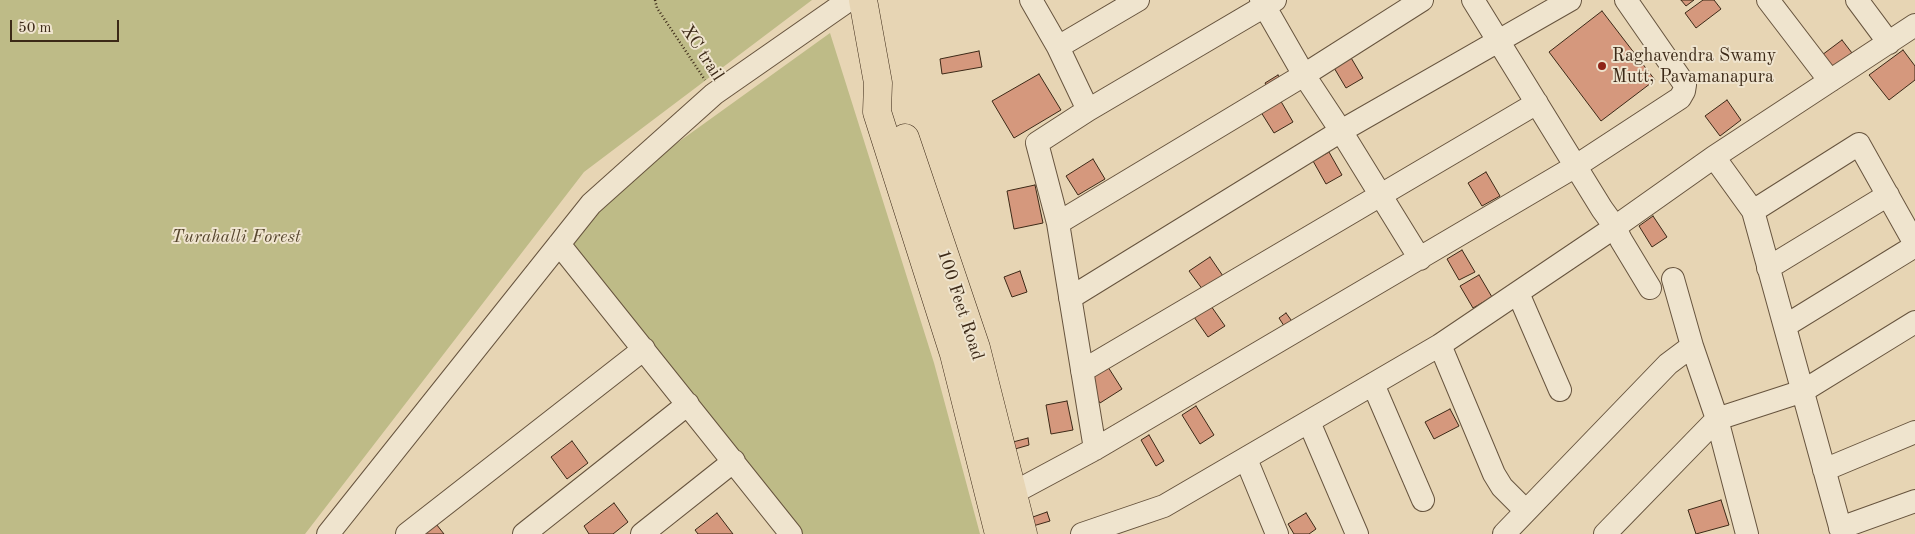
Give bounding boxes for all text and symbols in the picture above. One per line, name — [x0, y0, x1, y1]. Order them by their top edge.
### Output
scale bar — [12, 10, 121, 42]
text: 50 m — [18, 21, 52, 36]
street label: XC trail — [676, 21, 728, 85]
place label: Raghavendra Swamy Mutt, Pavamanapura — [1612, 45, 1776, 88]
marker: Raghavendra Swamy Mutt, Pavamanapura — [1596, 60, 1608, 72]
park label: Turahalli Forest — [171, 226, 301, 248]
street label: 100 Feet Road — [932, 247, 988, 363]

